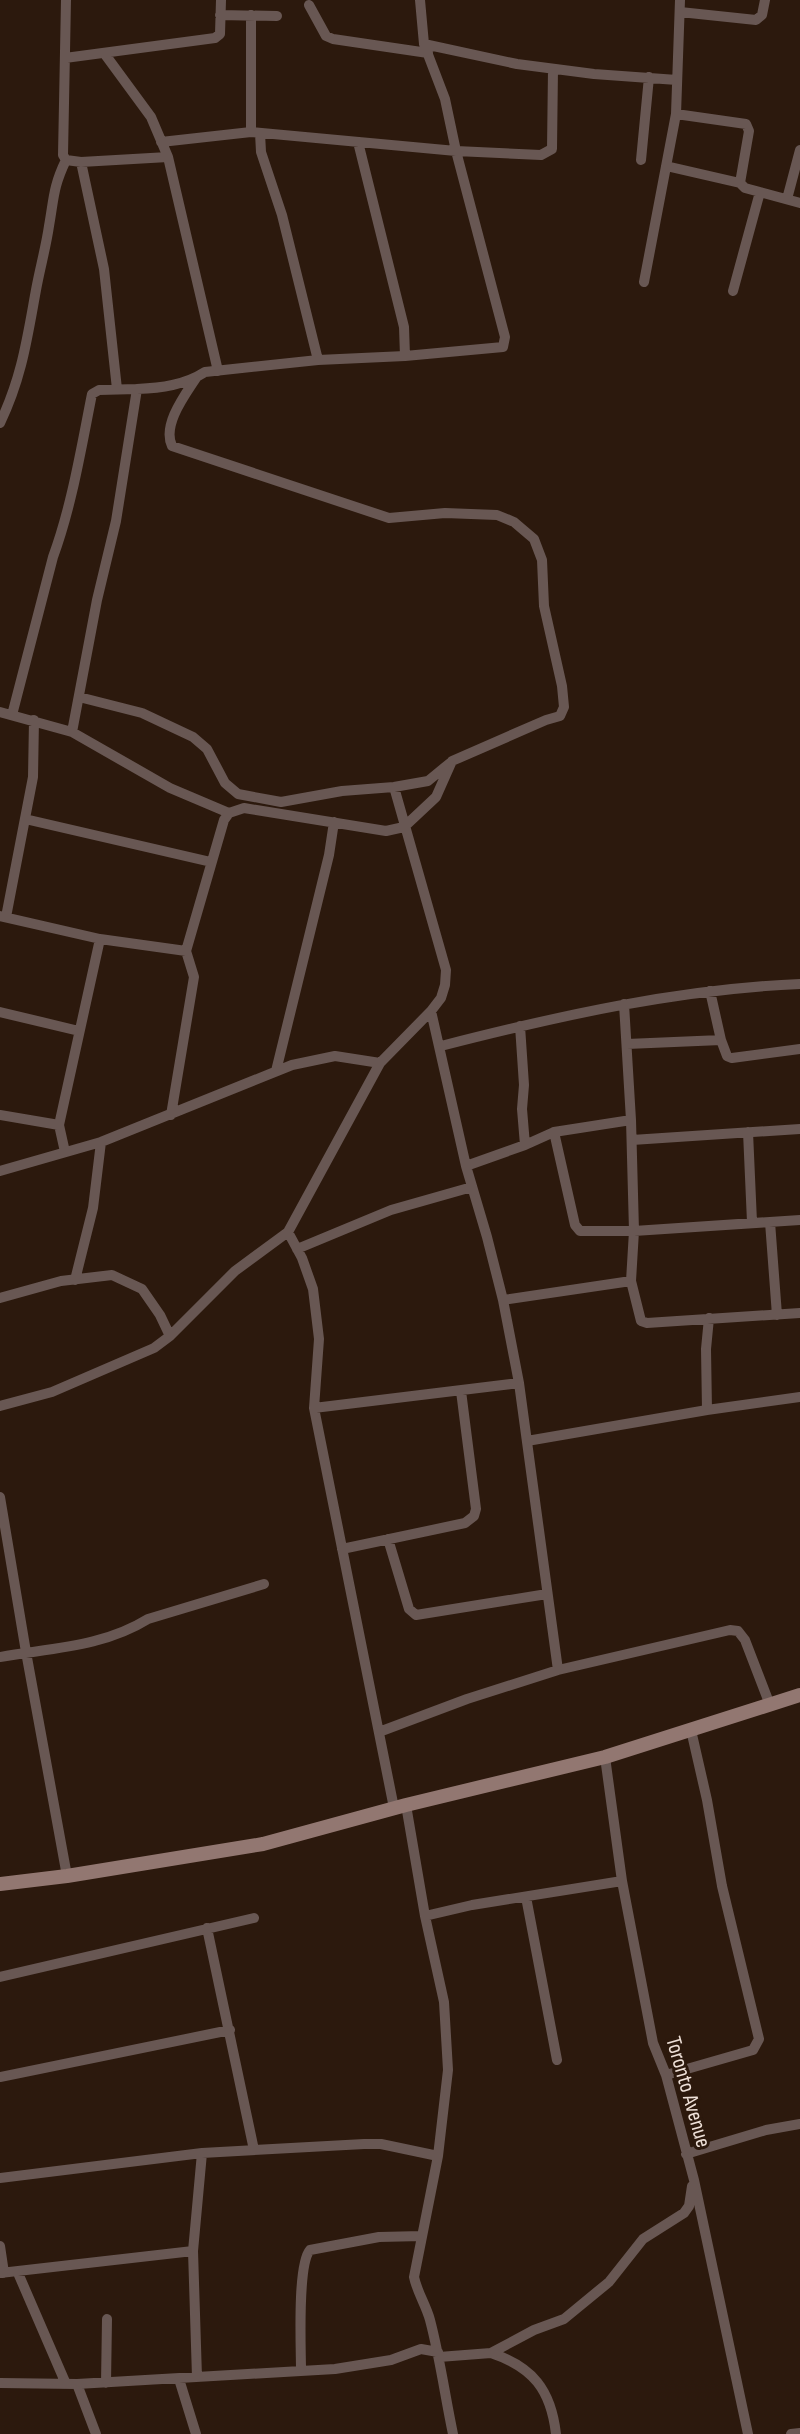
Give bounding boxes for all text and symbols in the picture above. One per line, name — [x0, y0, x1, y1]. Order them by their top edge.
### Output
street label: Toronto Avenue — [659, 2033, 717, 2151]

